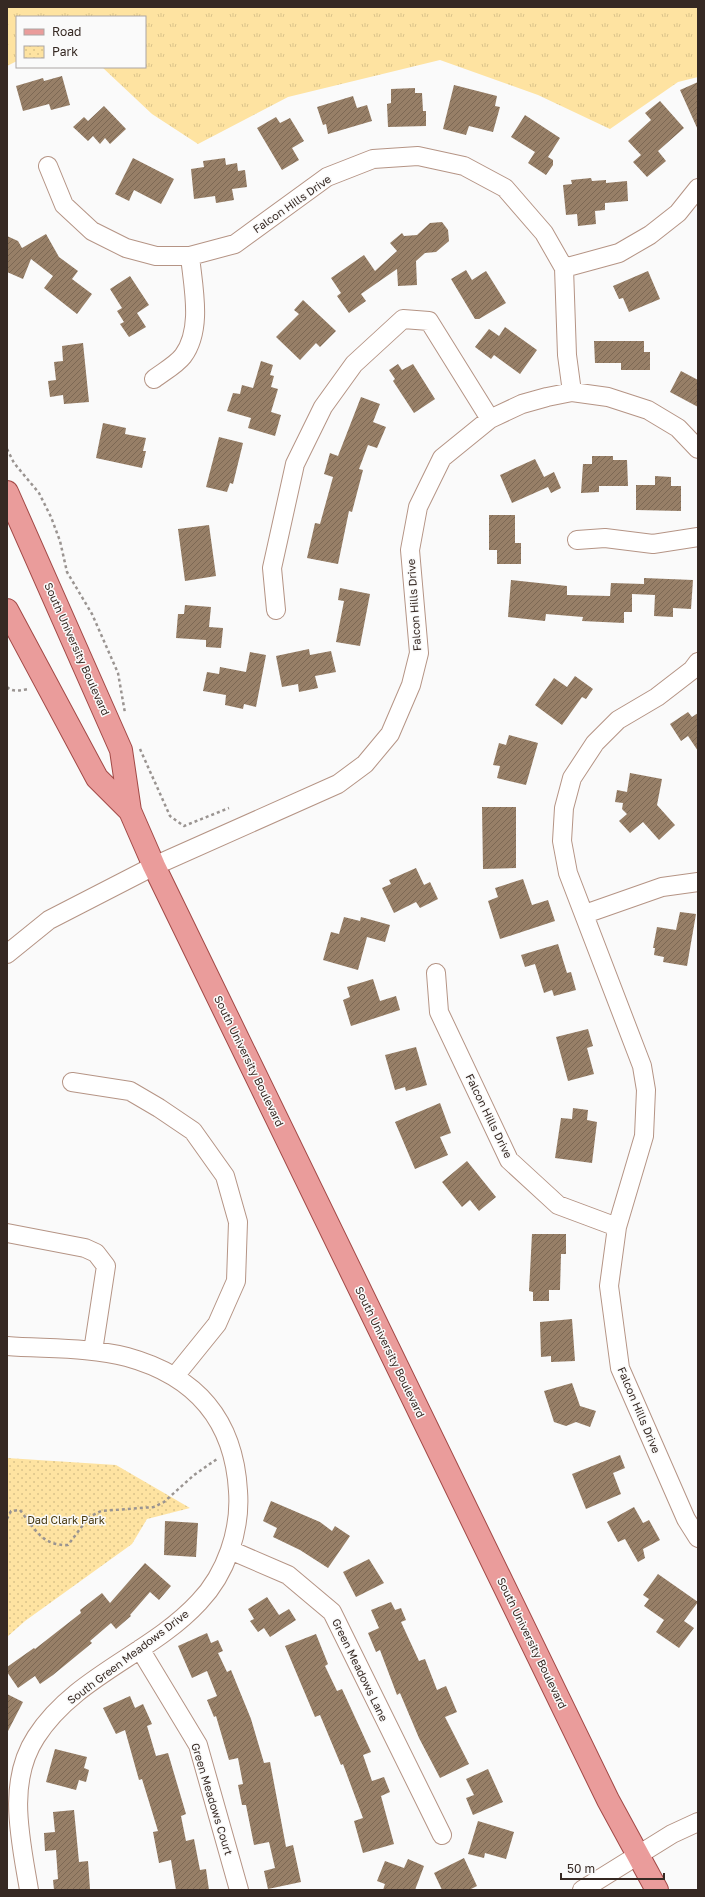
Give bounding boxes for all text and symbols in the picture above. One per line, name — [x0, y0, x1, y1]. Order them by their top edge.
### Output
legend — [16, 16, 146, 68]
text: Road — [52, 24, 81, 39]
text: Park — [52, 44, 78, 59]
street label: Falcon Hills Drive — [250, 172, 333, 235]
street label: Falcon Hills Drive — [404, 559, 423, 652]
street label: South University Boulevard — [42, 580, 113, 717]
street label: South University Boulevard — [212, 993, 287, 1128]
street label: Falcon Hills Drive — [463, 1071, 516, 1160]
street label: South University Boulevard — [353, 1284, 428, 1419]
street label: Falcon Hills Drive — [615, 1365, 663, 1455]
park label: Dad Clark Park — [27, 1513, 105, 1526]
street label: South University Boulevard — [495, 1575, 570, 1710]
street label: South Green Meadows Drive — [64, 1607, 191, 1706]
street label: Green Meadows Lane — [330, 1616, 391, 1723]
street label: Green Meadows Court — [189, 1741, 236, 1857]
scale bar — [561, 1855, 664, 1881]
text: 50 m — [567, 1861, 595, 1876]

